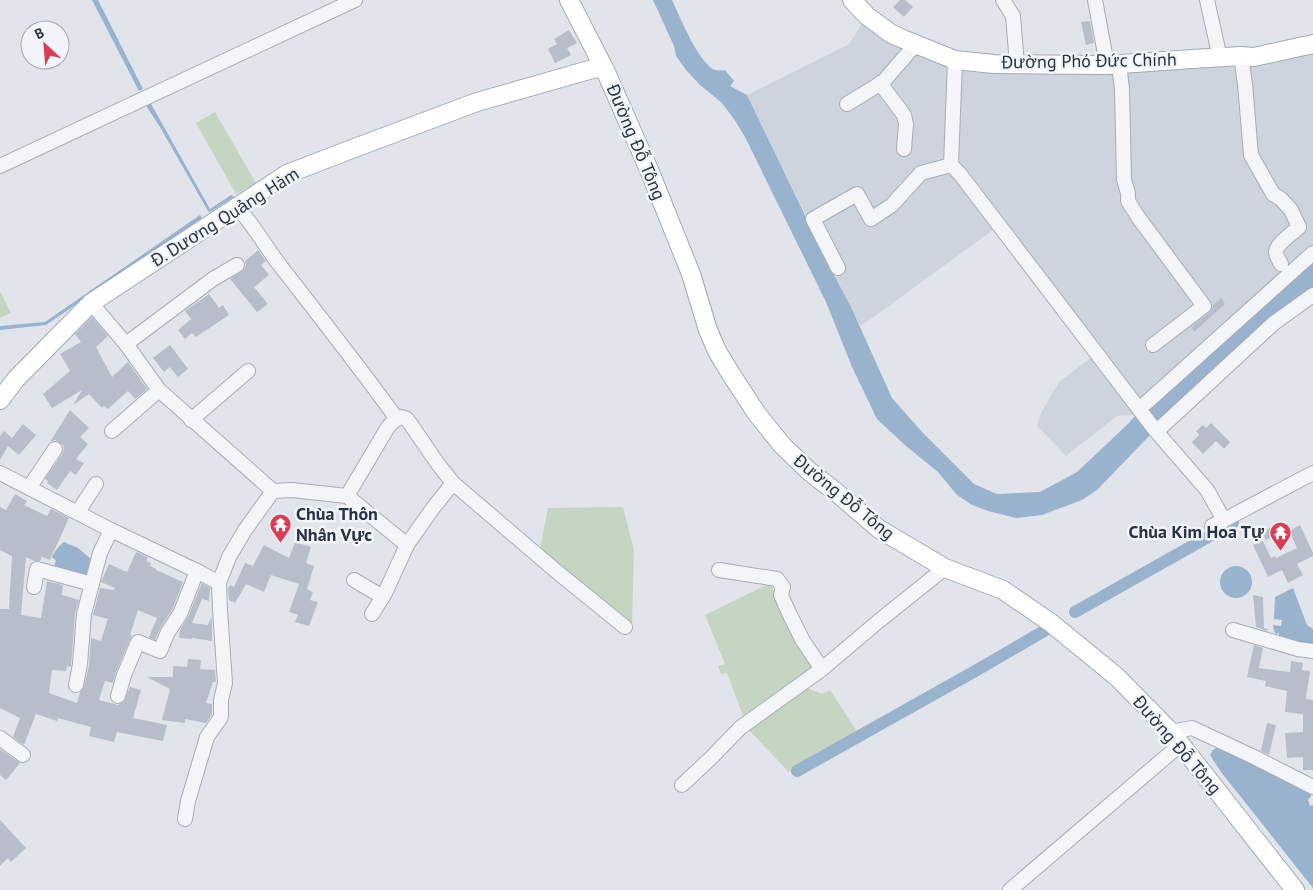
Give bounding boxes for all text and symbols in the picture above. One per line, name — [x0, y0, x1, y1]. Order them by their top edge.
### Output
north arrow — [20, 20, 70, 70]
text: B — [32, 23, 47, 43]
street label: Đường Phó Đức Chính — [1000, 47, 1177, 74]
street label: Đường Đỗ Tông — [601, 80, 671, 203]
street label: Đ. Dương Quảng Hàm — [146, 162, 303, 272]
street label: Đường Đỗ Tông — [788, 448, 900, 544]
place label: Chùa Thôn Nhân Vực — [296, 502, 378, 546]
temple icon: Chùa Thôn Nhân Vực — [268, 512, 292, 543]
place label: Chùa Kim Hoa Tự — [1128, 520, 1265, 543]
temple icon: Chùa Kim Hoa Tự — [1268, 520, 1292, 551]
street label: Đường Đỗ Tông — [1128, 690, 1227, 799]

